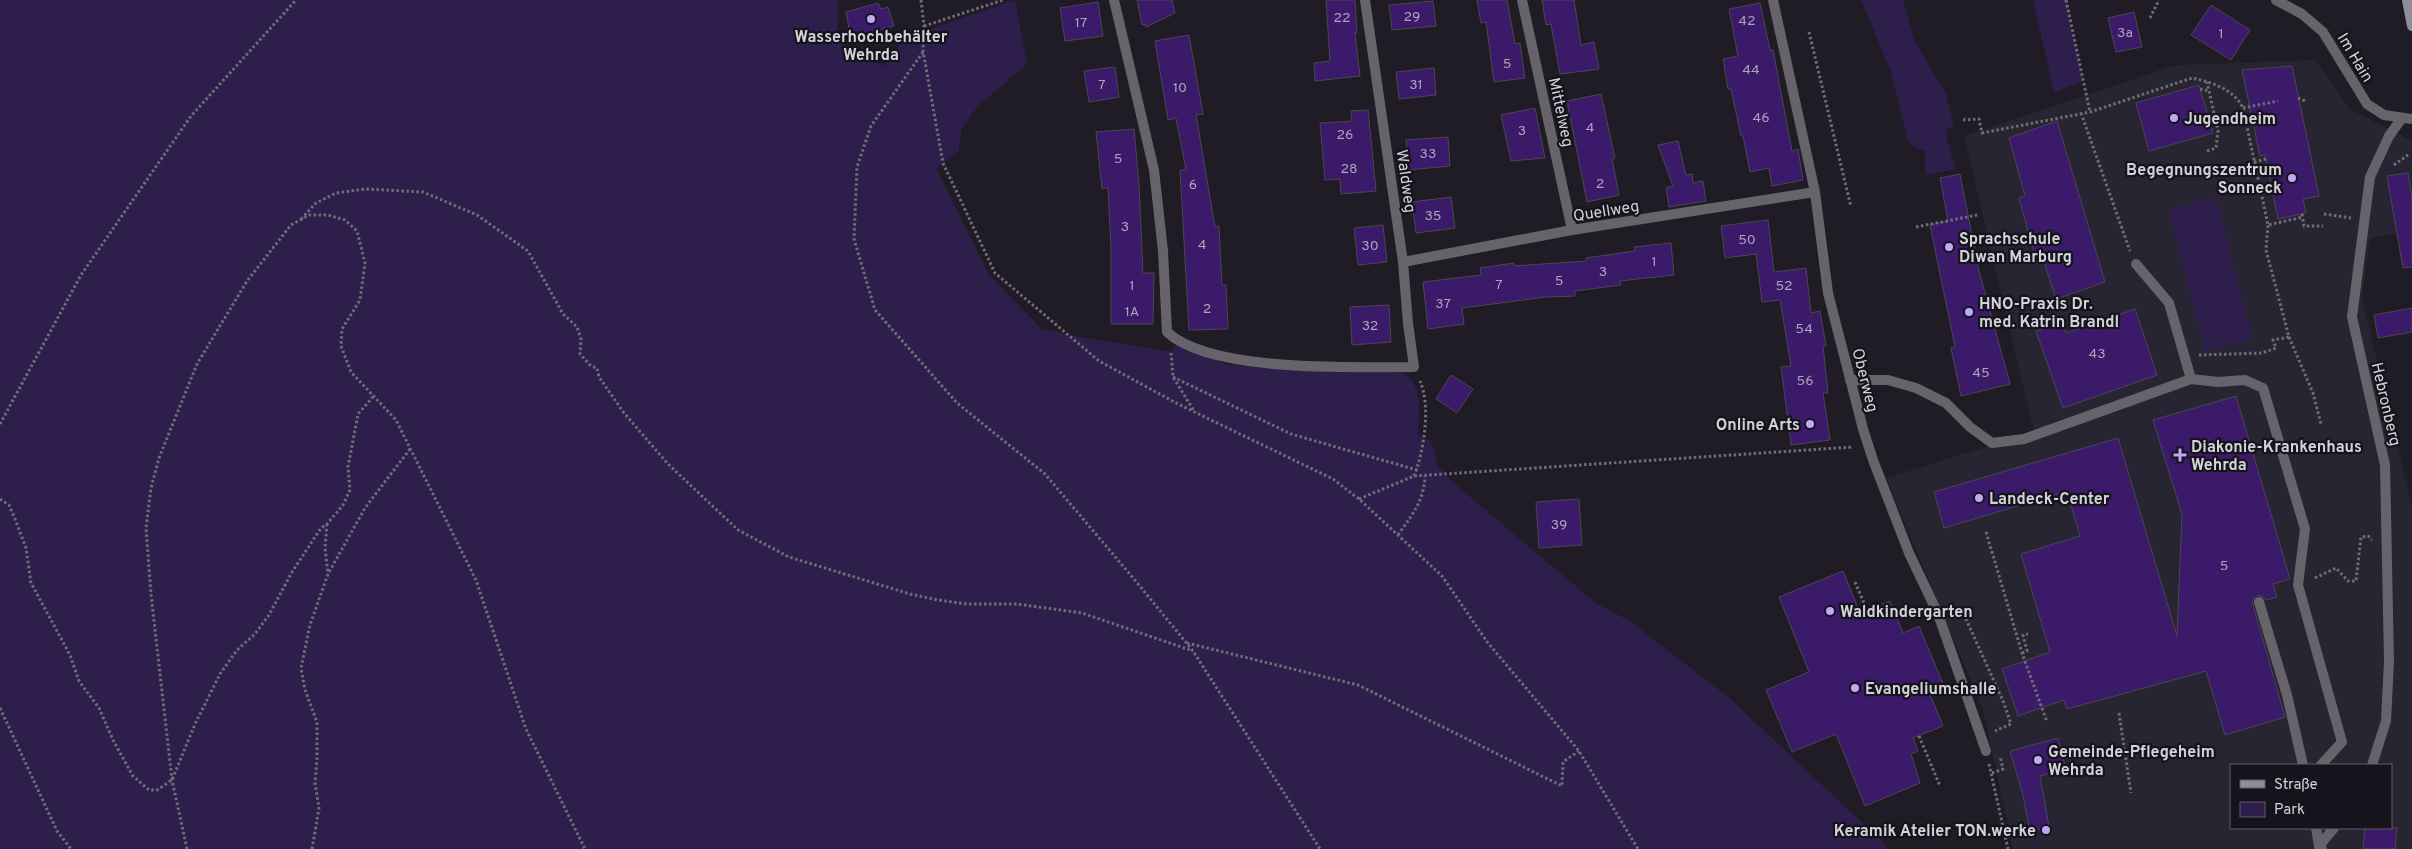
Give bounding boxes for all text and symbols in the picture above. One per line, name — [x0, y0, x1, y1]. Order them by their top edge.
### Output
house number: 29 — [1404, 9, 1420, 26]
house number: 22 — [1333, 10, 1351, 27]
marker: Wasserhochbehälter Wehrda — [865, 13, 877, 25]
house number: 42 — [1738, 13, 1756, 30]
house number: 17 — [1075, 15, 1087, 32]
house number: 3a — [2117, 25, 2133, 42]
house number: 1 — [2218, 26, 2224, 43]
place label: Wasserhochbehälter Wehrda — [795, 28, 948, 66]
street label: Im Hain — [2332, 30, 2377, 86]
house number: 5 — [1503, 56, 1511, 73]
house number: 44 — [1742, 62, 1760, 79]
street label: Mittelweg — [1543, 76, 1577, 149]
house number: 7 — [1098, 77, 1106, 94]
house number: 31 — [1409, 77, 1423, 94]
house number: 10 — [1173, 80, 1187, 97]
house number: 46 — [1752, 110, 1770, 127]
place label: Jugendheim — [2184, 110, 2276, 130]
marker: Jugendheim — [2168, 112, 2180, 124]
house number: 4 — [1586, 120, 1594, 137]
house number: 3 — [1518, 123, 1526, 140]
house number: 26 — [1337, 127, 1353, 144]
house number: 33 — [1420, 146, 1436, 163]
street label: Waldweg — [1391, 148, 1419, 214]
house number: 5 — [1114, 151, 1122, 168]
house number: 28 — [1340, 161, 1358, 178]
place label: Begegnungszentrum Sonneck — [2126, 161, 2282, 199]
marker: Begegnungszentrum Sonneck — [2286, 172, 2298, 184]
house number: 2 — [1596, 176, 1604, 193]
house number: 6 — [1189, 177, 1197, 194]
street label: Quellweg — [1572, 197, 1641, 227]
house number: 35 — [1424, 208, 1442, 225]
house number: 3 — [1121, 219, 1129, 236]
place label: Sprachschule Diwan Marburg — [1959, 230, 2072, 268]
house number: 50 — [1738, 232, 1756, 249]
house number: 4 — [1198, 237, 1206, 254]
house number: 30 — [1361, 238, 1379, 255]
marker: Sprachschule Diwan Marburg — [1943, 241, 1955, 253]
house number: 1 — [1651, 254, 1657, 271]
house number: 3 — [1599, 264, 1607, 281]
house number: 5 — [1555, 273, 1563, 290]
house number: 7 — [1495, 277, 1503, 294]
house number: 1 — [1129, 278, 1135, 295]
house number: 52 — [1775, 278, 1793, 295]
place label: HNO-Praxis Dr. med. Katrin Brandl — [1979, 295, 2119, 333]
house number: 37 — [1435, 296, 1451, 313]
house number: 2 — [1203, 301, 1211, 318]
house number: 1A — [1125, 304, 1139, 321]
marker: HNO-Praxis Dr. med. Katrin Brandl — [1963, 306, 1975, 318]
house number: 32 — [1362, 318, 1378, 335]
house number: 54 — [1795, 321, 1813, 338]
street label: Oberweg — [1846, 346, 1882, 415]
house number: 43 — [2088, 346, 2106, 363]
street label: Hebronberg — [2366, 361, 2404, 448]
house number: 45 — [1972, 365, 1990, 382]
house number: 56 — [1796, 373, 1814, 390]
place label: Online Arts — [1716, 416, 1800, 436]
marker: Online Arts — [1804, 418, 1816, 430]
place label: Diakonie-Krankenhaus Wehrda — [2191, 438, 2362, 476]
marker: Diakonie-Krankenhaus Wehrda — [2173, 448, 2187, 462]
place label: Landeck-Center — [1989, 490, 2110, 510]
marker: Landeck-Center — [1973, 492, 1985, 504]
house number: 39 — [1551, 517, 1567, 534]
house number: 5 — [2220, 558, 2228, 575]
place label: Waldkindergarten — [1840, 603, 1973, 623]
marker: Waldkindergarten — [1824, 605, 1836, 617]
place label: Evangeliumshalle — [1865, 680, 1997, 700]
marker: Evangeliumshalle — [1849, 682, 1861, 694]
place label: Gemeinde-Pflegeheim Wehrda — [2048, 743, 2215, 781]
marker: Gemeinde-Pflegeheim Wehrda — [2032, 754, 2044, 766]
legend — [2230, 764, 2392, 829]
text: Straße — [2274, 776, 2318, 795]
text: Park — [2274, 801, 2305, 820]
place label: Keramik Atelier TON.werke — [1834, 822, 2036, 842]
marker: Keramik Atelier TON.werke — [2040, 824, 2052, 836]

